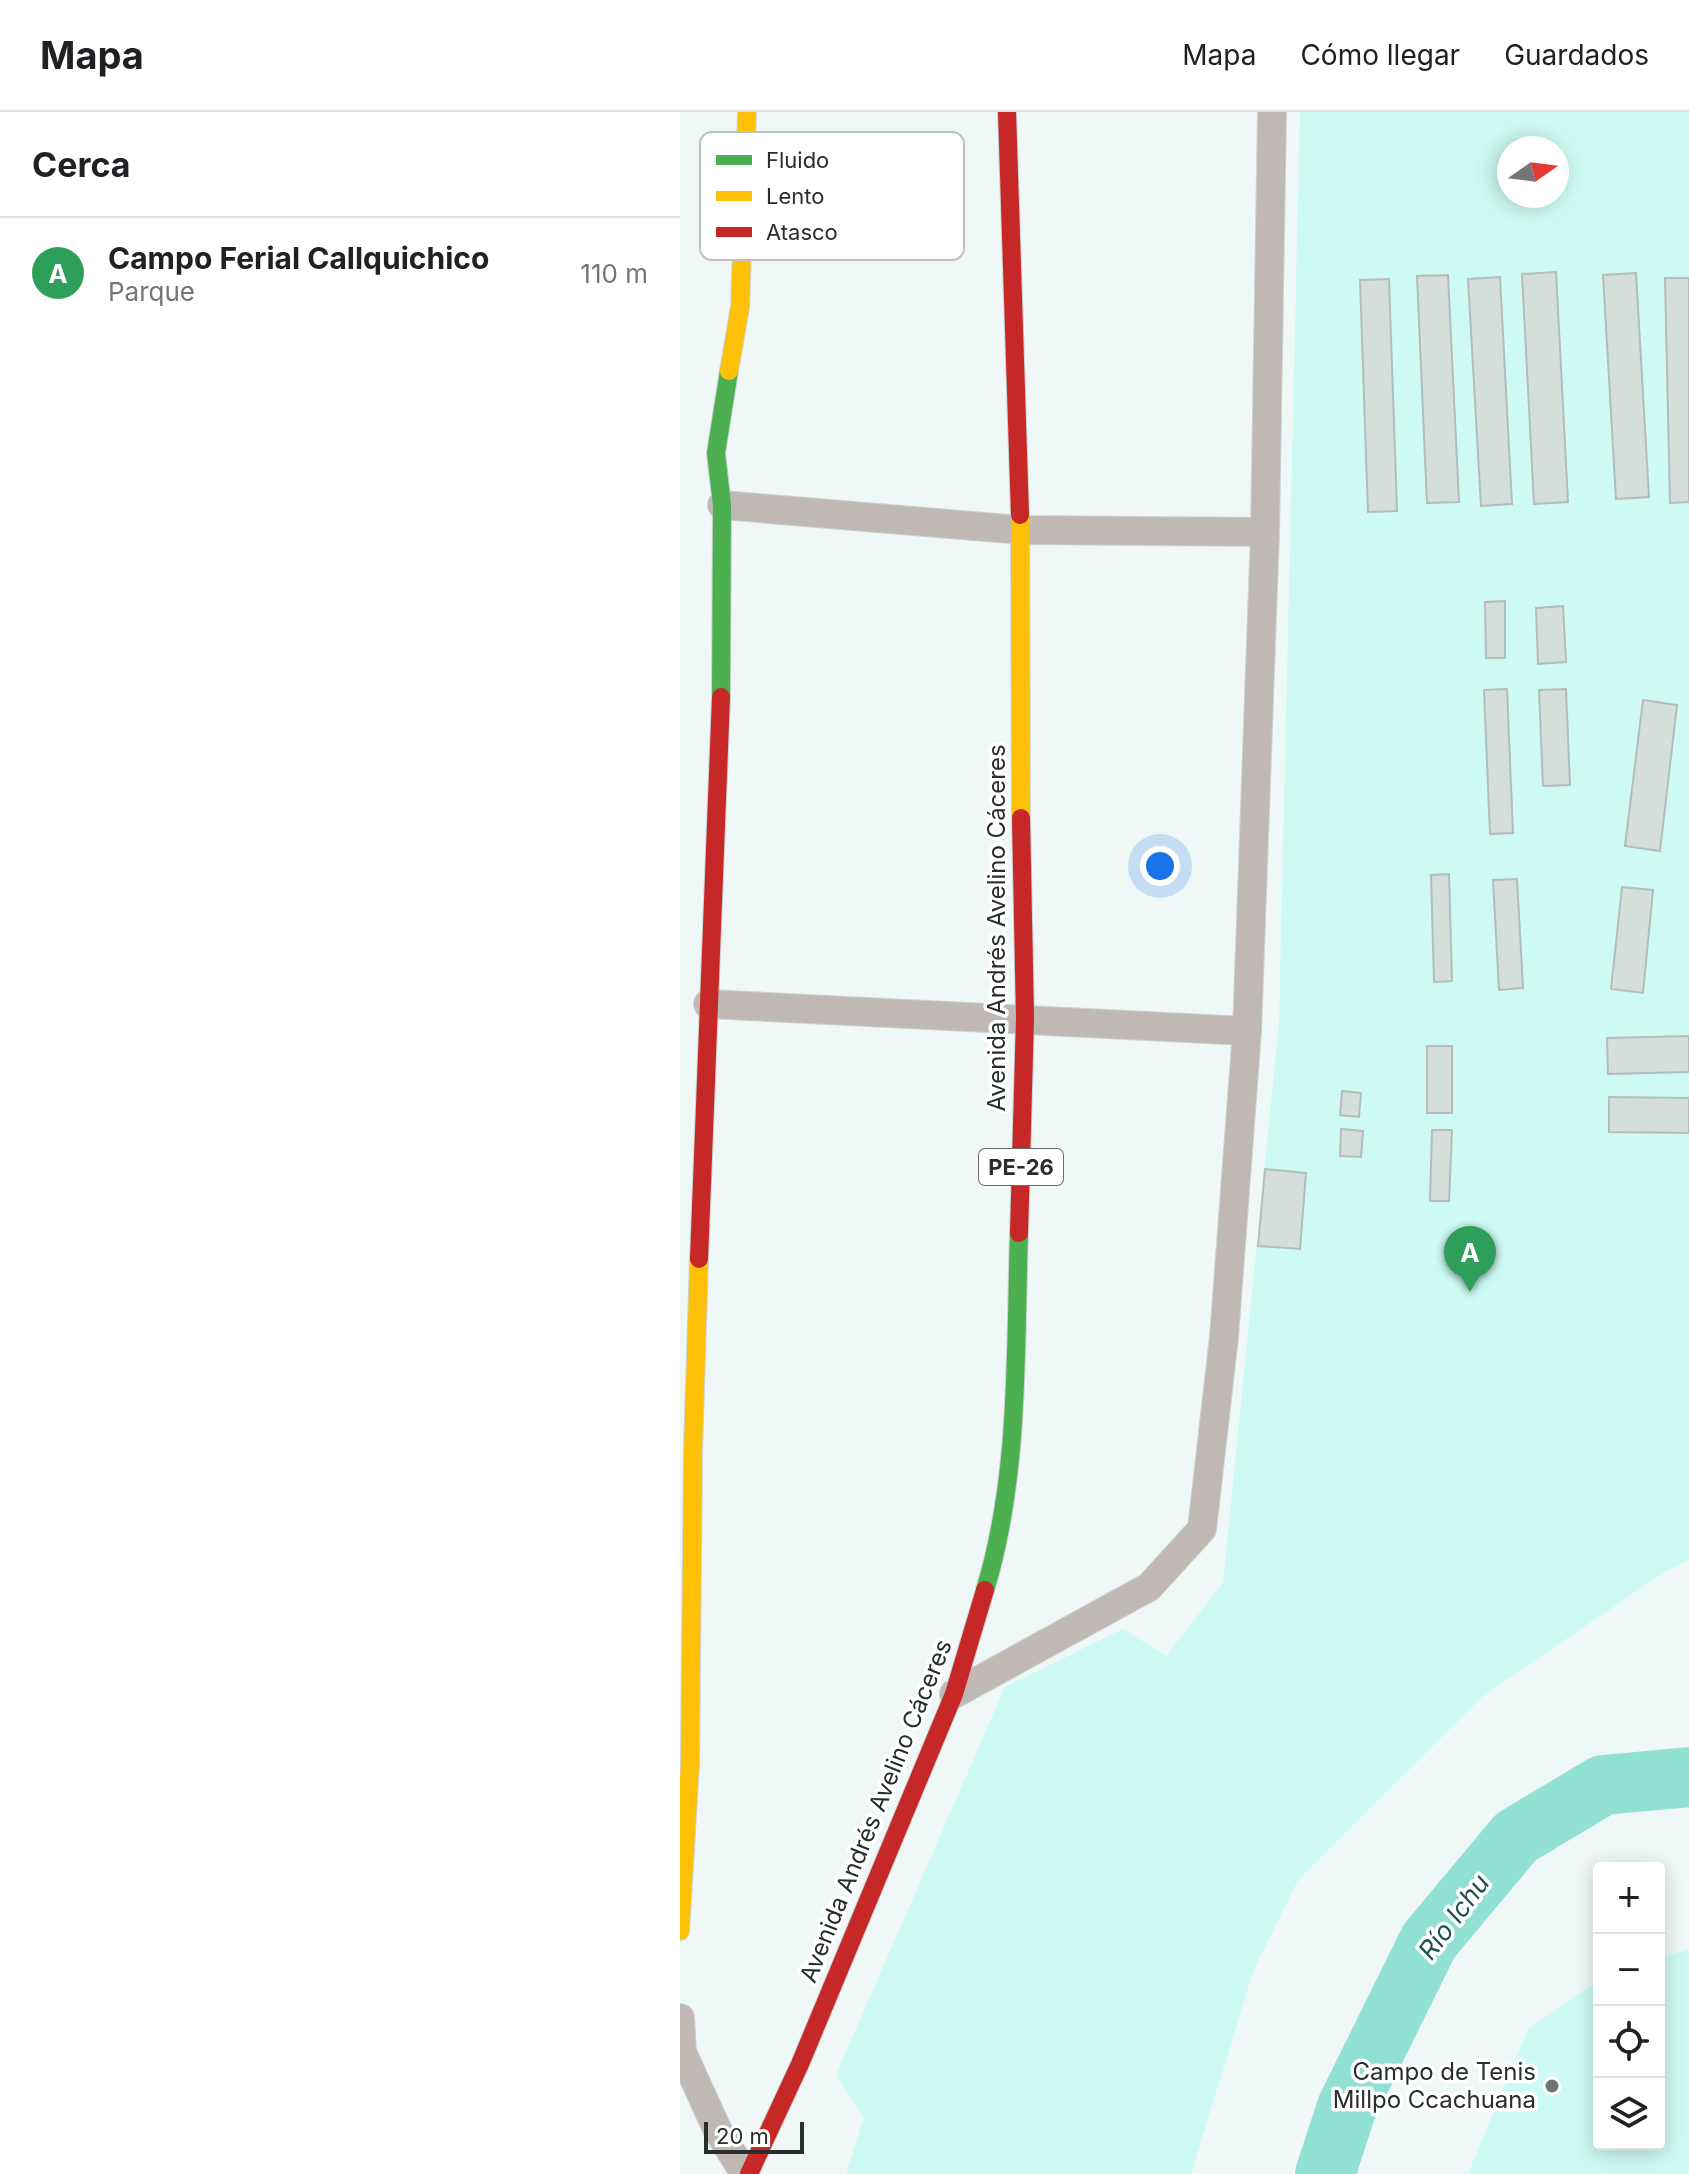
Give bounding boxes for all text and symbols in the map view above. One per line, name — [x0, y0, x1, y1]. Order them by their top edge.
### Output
text: Mapa — [40, 32, 144, 78]
text: Mapa — [1182, 38, 1256, 72]
text: Cómo llegar — [1300, 38, 1460, 72]
text: Guardados — [1504, 38, 1649, 72]
legend — [700, 132, 964, 260]
north arrow — [1497, 136, 1569, 208]
text: Cerca — [32, 144, 131, 185]
text: Fluido — [766, 147, 829, 173]
text: Lento — [766, 183, 824, 209]
text: Atasco — [766, 219, 838, 245]
text: Campo Ferial Callquichico — [108, 240, 489, 276]
text: A — [48, 258, 68, 289]
text: 110 m — [580, 258, 648, 289]
text: Parque — [108, 276, 195, 307]
street label: Avenida Andrés Avelino Cáceres — [982, 744, 1011, 1112]
your location — [1140, 846, 1180, 886]
road number: PE-26 — [979, 1149, 1063, 1185]
pin: A — [1444, 1226, 1496, 1292]
street label: Avenida Andrés Avelino Cáceres — [793, 1635, 958, 1986]
map controls — [1593, 1862, 1665, 2150]
button: + — [1593, 1862, 1665, 1934]
water label: Río Ichu — [1412, 1868, 1496, 1965]
button: − — [1593, 1934, 1665, 2006]
button: locate — [1593, 2006, 1665, 2078]
place label: Campo de Tenis Millpo Ccachuana — [1333, 2057, 1536, 2114]
marker: Campo de Tenis Millpo Ccachuana — [1543, 2077, 1561, 2095]
button: layers — [1593, 2078, 1665, 2150]
scale bar — [704, 2118, 804, 2154]
text: 20 m — [716, 2123, 769, 2149]

